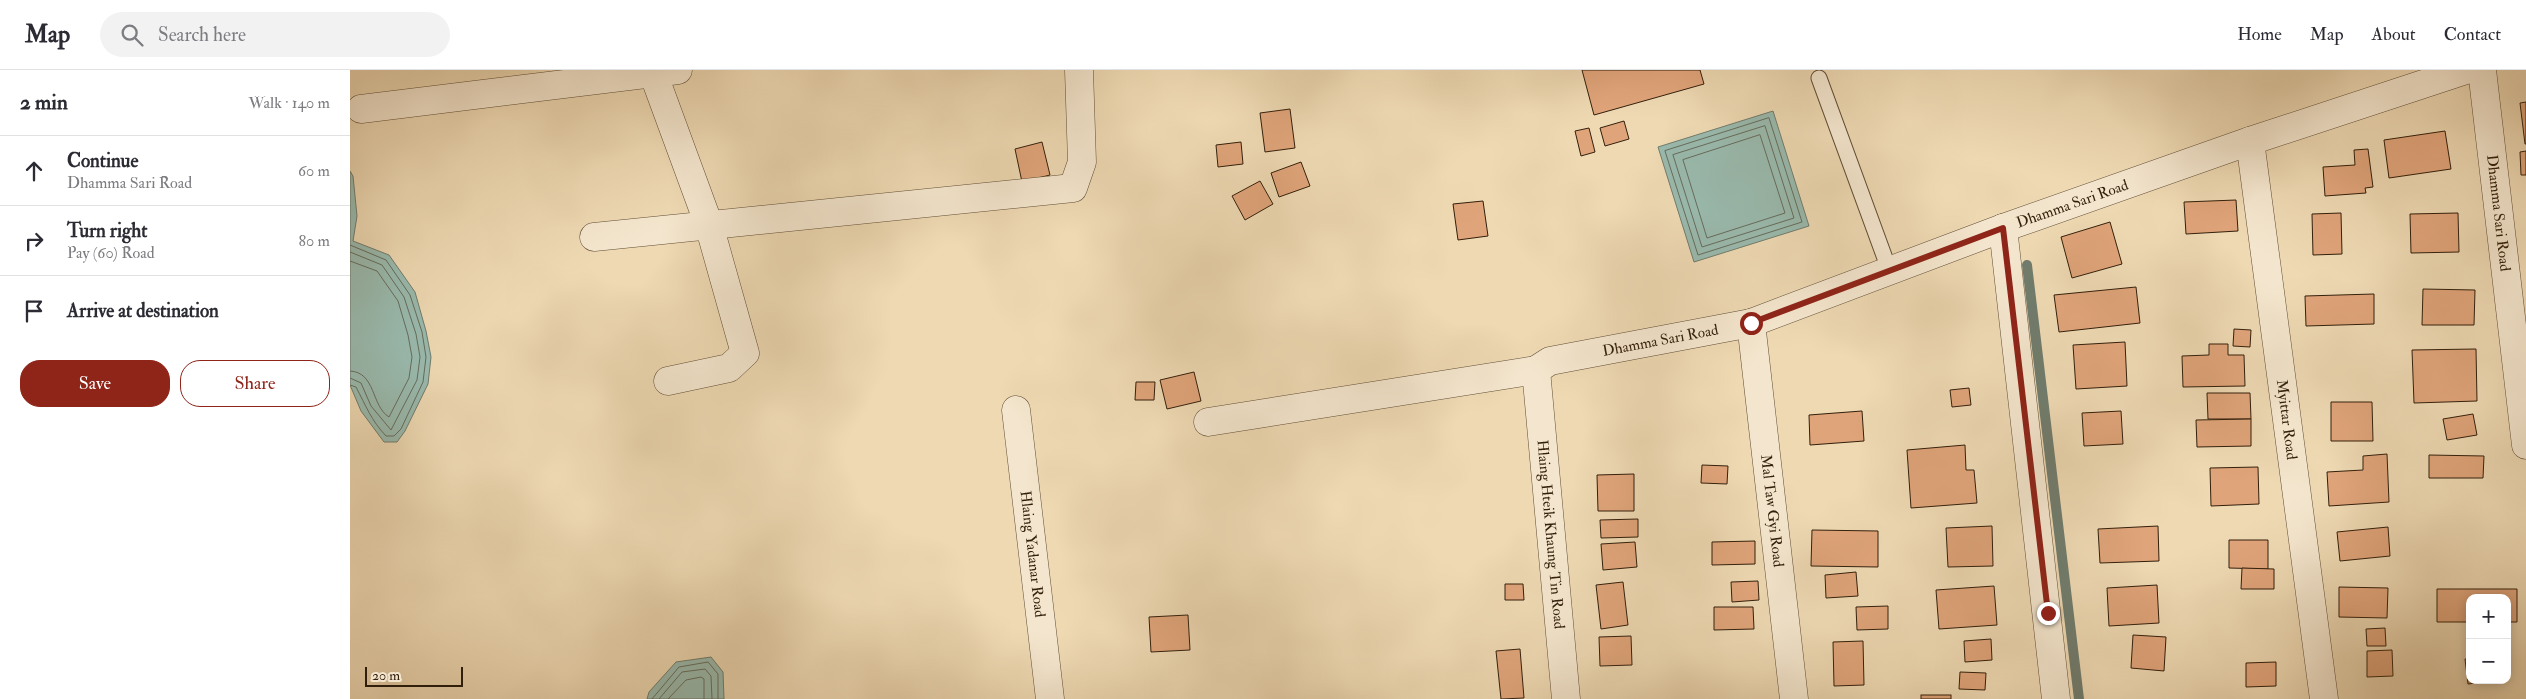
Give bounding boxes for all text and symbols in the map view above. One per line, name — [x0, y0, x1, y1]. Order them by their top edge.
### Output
search box — [100, 12, 450, 57]
text: Map — [25, 19, 70, 50]
icon: search — [118, 21, 146, 49]
text: Search here — [158, 23, 246, 47]
text: Home — [2237, 23, 2282, 46]
text: Map — [2310, 23, 2344, 46]
text: About — [2372, 23, 2416, 46]
text: Contact — [2444, 23, 2501, 46]
text: 2 min — [20, 89, 68, 116]
text: Walk · 140 m — [249, 93, 330, 113]
text: Continue — [67, 149, 138, 173]
street label: Dhamma Sari Road — [2482, 154, 2515, 273]
icon: ahead — [20, 157, 48, 185]
text: 60 m — [298, 161, 330, 181]
text: Dhamma Sari Road — [67, 173, 192, 193]
street label: Dhamma Sari Road — [2014, 175, 2131, 232]
text: Turn right — [67, 219, 147, 243]
icon: right — [20, 227, 48, 255]
text: 80 m — [299, 231, 330, 251]
text: Pay (60) Road — [67, 243, 155, 263]
icon: arrive — [20, 297, 48, 325]
text: Arrive at destination — [67, 299, 219, 323]
route start — [1740, 312, 1763, 335]
street label: Dhamma Sari Road — [1601, 320, 1720, 360]
button: Save — [20, 360, 170, 407]
button: Share — [180, 360, 330, 407]
street label: Myittar Road — [2272, 378, 2302, 461]
street label: Hlaing Hteik Khaung Tin Road — [1533, 439, 1569, 630]
street label: Mal Taw Gyi Road — [1757, 453, 1788, 569]
street label: Hlaing Yadanar Road — [1016, 490, 1050, 619]
map controls — [2466, 594, 2511, 684]
button: + — [2466, 594, 2511, 639]
route end — [2037, 602, 2060, 625]
button: − — [2466, 639, 2511, 684]
scale bar — [365, 664, 462, 687]
text: 20 m — [372, 667, 400, 684]

